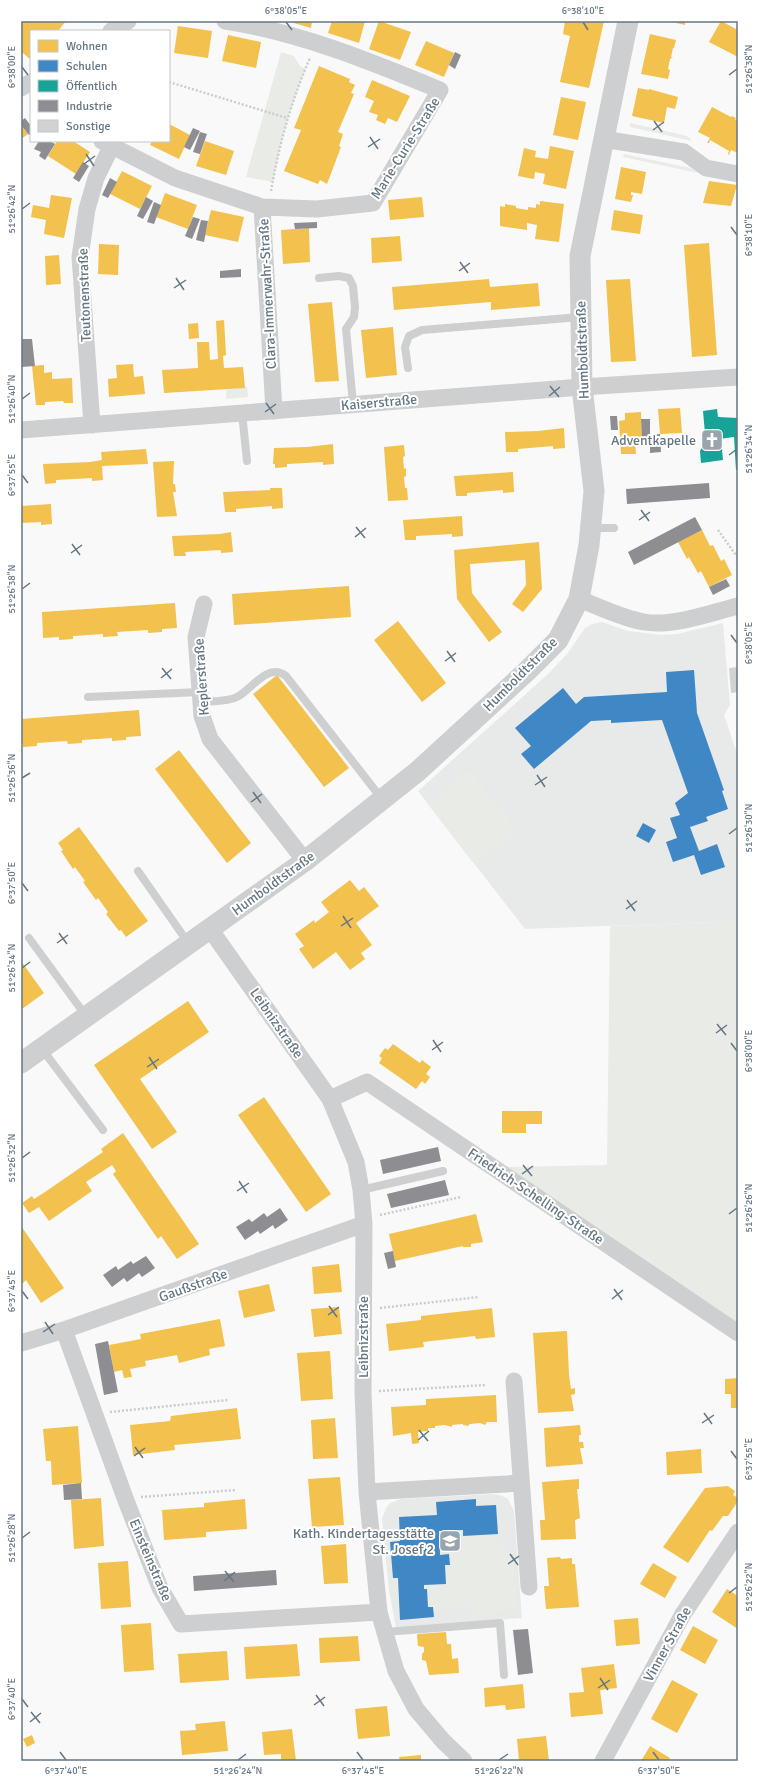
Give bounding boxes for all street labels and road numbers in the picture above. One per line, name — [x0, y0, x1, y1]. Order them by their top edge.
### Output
street label: Marie-Curie-Straße — [367, 94, 444, 202]
street label: Clara-Immerwahr-Straße — [255, 218, 280, 370]
street label: Teutonenstraße — [74, 248, 95, 342]
street label: Humboldtstraße — [572, 301, 593, 399]
street label: Kaiserstraße — [340, 391, 418, 414]
street label: Humboldtstraße — [480, 634, 561, 715]
street label: Keplerstraße — [190, 638, 213, 716]
street label: Humboldtstraße — [229, 848, 318, 919]
street label: Leibnizstraße — [246, 985, 307, 1062]
street label: Friedrich-Schelling-Straße — [465, 1145, 607, 1248]
street label: Gaußstraße — [157, 1265, 230, 1306]
street label: Leibnizstraße — [355, 1296, 372, 1378]
street label: Einsteinstraße — [126, 1517, 175, 1604]
street label: Vinner Straße — [640, 1604, 695, 1685]

